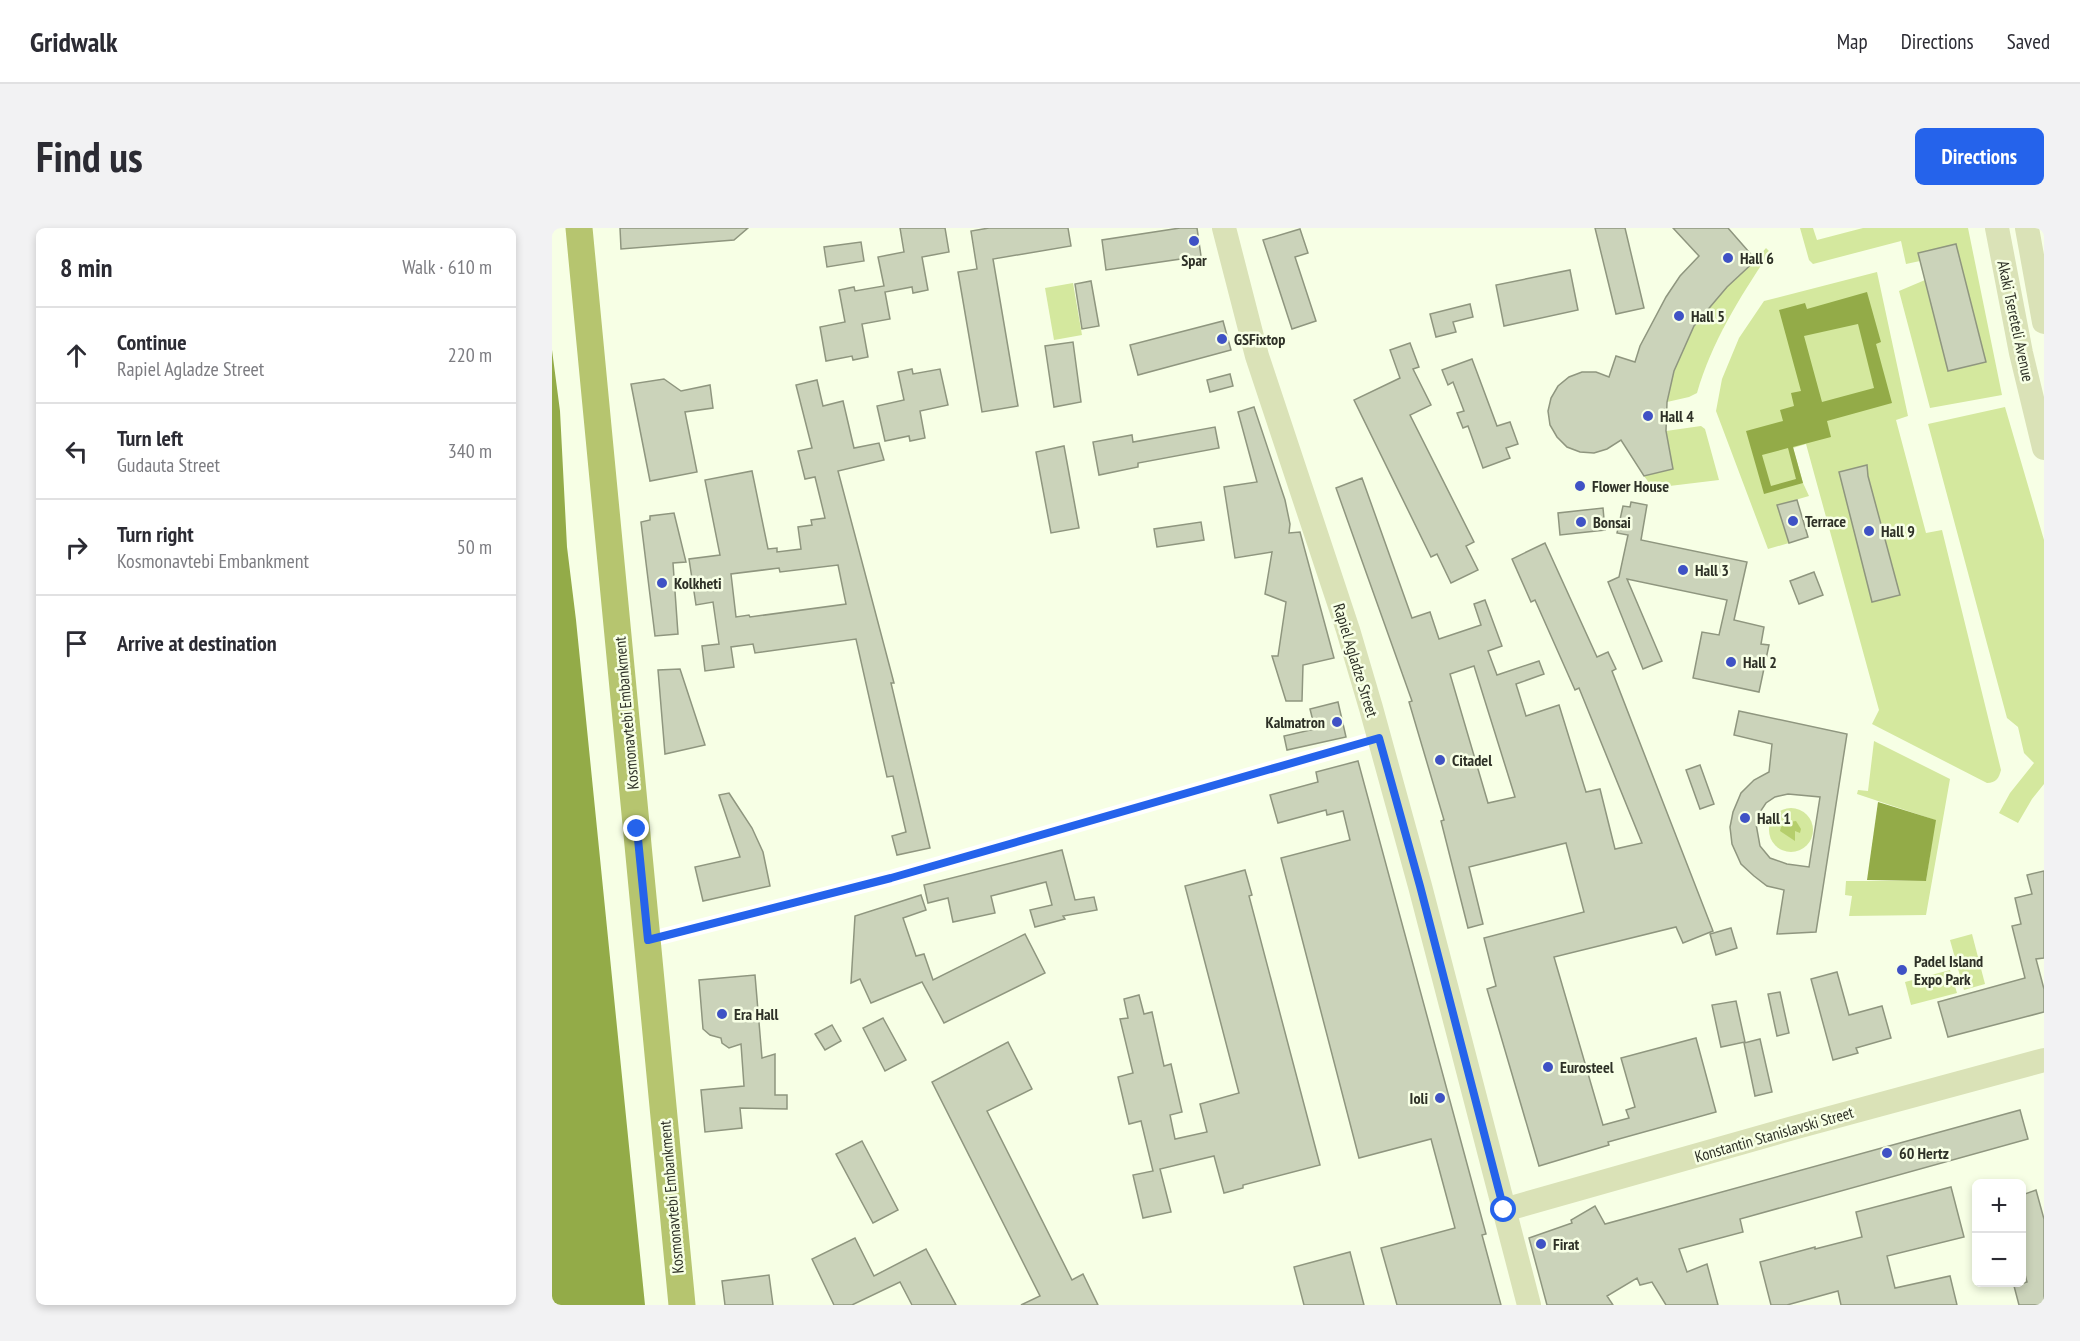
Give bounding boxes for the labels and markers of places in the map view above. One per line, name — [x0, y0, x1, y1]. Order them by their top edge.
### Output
marker: Spar — [1187, 234, 1201, 248]
place label: Hall 6 — [1740, 248, 1774, 268]
place label: Spar — [1181, 250, 1207, 270]
marker: Hall 6 — [1721, 251, 1735, 265]
place label: Hall 5 — [1691, 306, 1725, 326]
marker: Hall 5 — [1672, 309, 1686, 323]
place label: GSFixtop — [1234, 329, 1285, 349]
marker: GSFixtop — [1215, 332, 1229, 346]
place label: Hall 4 — [1660, 406, 1694, 426]
marker: Hall 4 — [1641, 409, 1655, 423]
place label: Flower House — [1592, 476, 1669, 496]
marker: Flower House — [1573, 479, 1587, 493]
place label: Terrace — [1805, 511, 1846, 531]
place label: Bonsai — [1593, 512, 1631, 532]
marker: Terrace — [1786, 514, 1800, 528]
marker: Bonsai — [1574, 515, 1588, 529]
place label: Hall 9 — [1881, 521, 1915, 541]
marker: Hall 9 — [1862, 524, 1876, 538]
place label: Hall 3 — [1695, 560, 1729, 580]
marker: Hall 3 — [1676, 563, 1690, 577]
place label: Kolkheti — [674, 573, 722, 593]
marker: Kolkheti — [655, 576, 669, 590]
place label: Hall 2 — [1743, 652, 1777, 672]
marker: Hall 2 — [1724, 655, 1738, 669]
place label: Kalmatron — [1266, 712, 1325, 732]
marker: Kalmatron — [1330, 715, 1344, 729]
place label: Citadel — [1452, 750, 1492, 770]
marker: Citadel — [1433, 753, 1447, 767]
place label: Hall 1 — [1757, 808, 1791, 828]
marker: Hall 1 — [1738, 811, 1752, 825]
place label: Padel Island Expo Park — [1914, 951, 1983, 989]
marker: Padel Island Expo Park — [1895, 963, 1909, 977]
place label: Era Hall — [734, 1004, 778, 1024]
marker: Era Hall — [715, 1007, 729, 1021]
place label: Eurosteel — [1560, 1057, 1614, 1077]
marker: Eurosteel — [1541, 1060, 1555, 1074]
place label: Ioli — [1410, 1088, 1428, 1108]
marker: Ioli — [1433, 1091, 1447, 1105]
place label: 60 Hertz — [1899, 1143, 1949, 1163]
marker: 60 Hertz — [1880, 1146, 1894, 1160]
place label: Firat — [1553, 1234, 1580, 1254]
marker: Firat — [1534, 1237, 1548, 1251]

